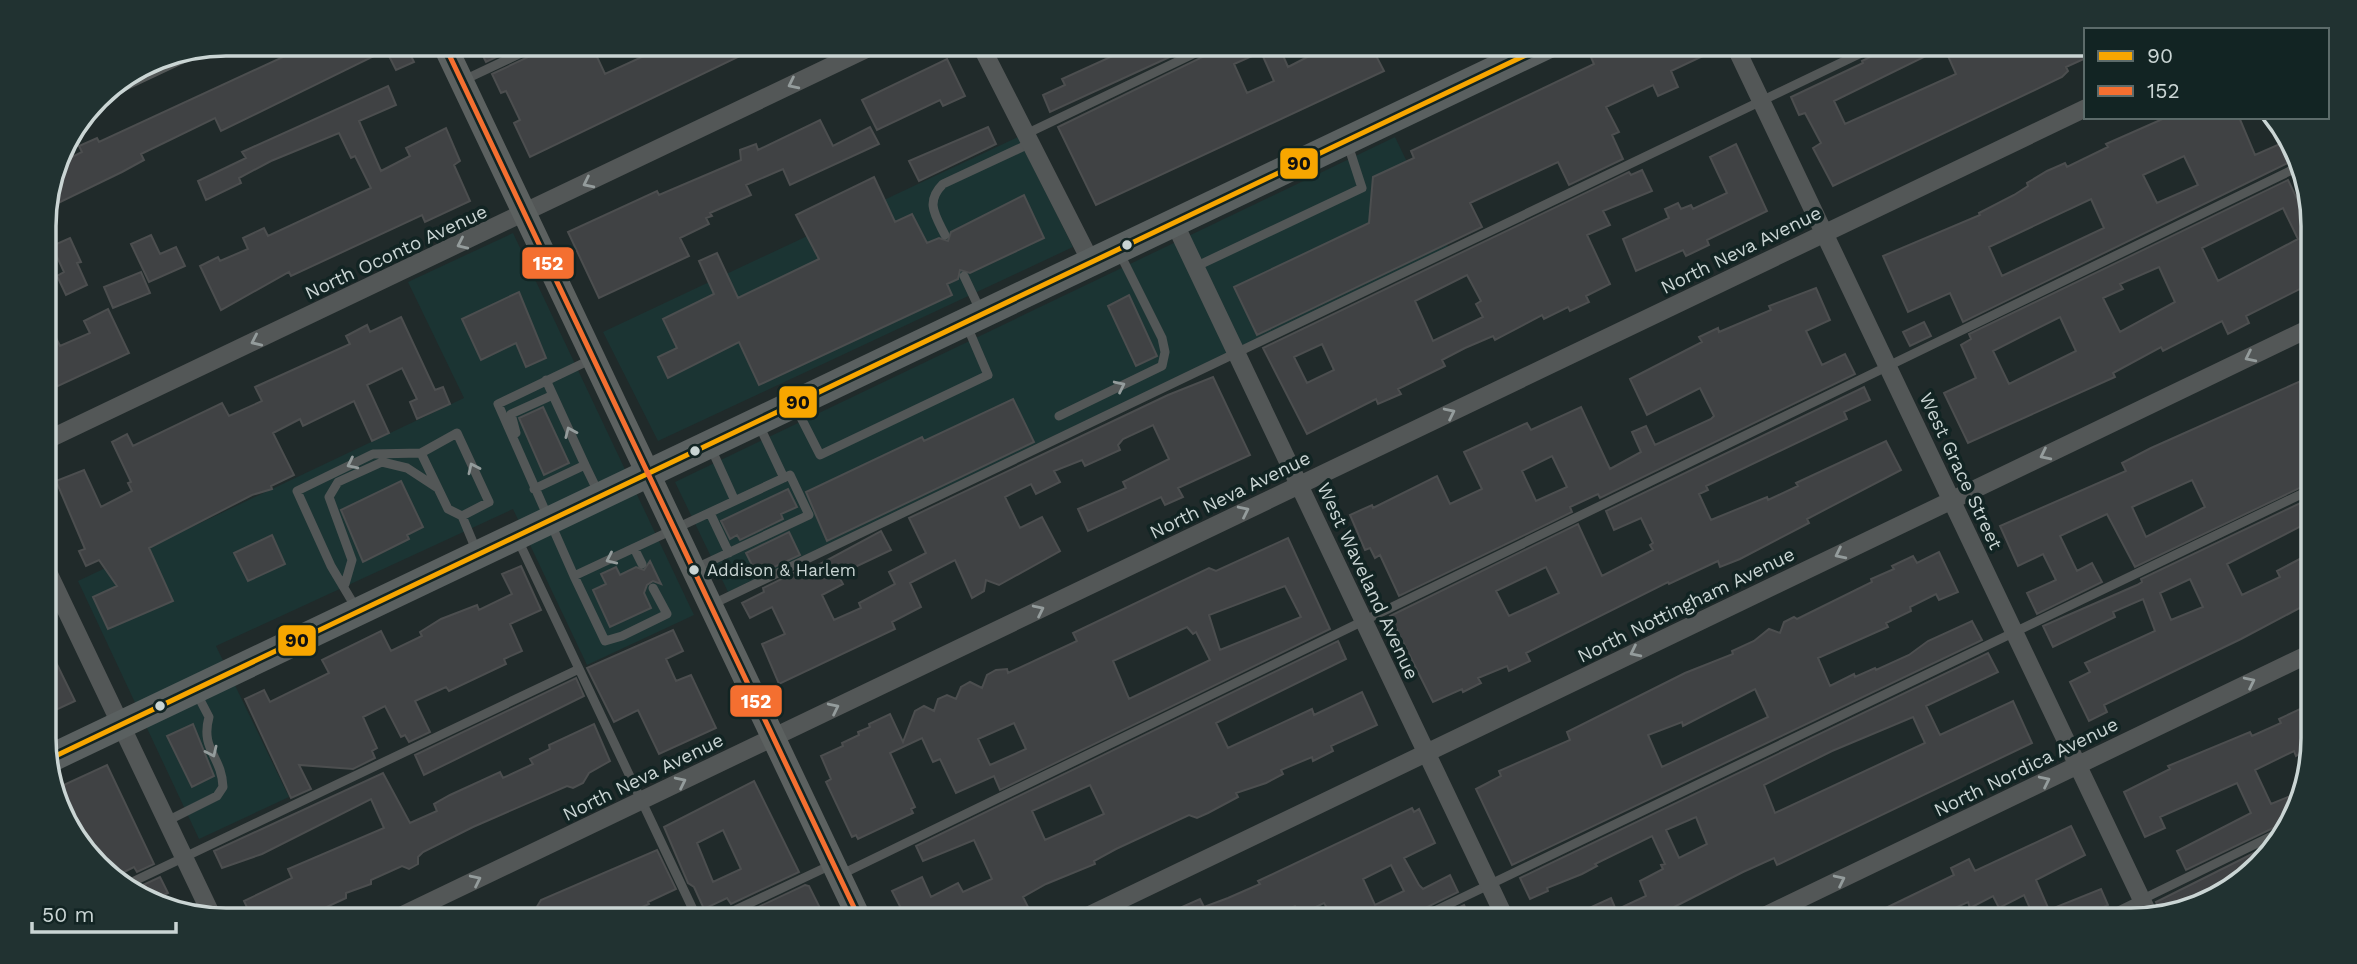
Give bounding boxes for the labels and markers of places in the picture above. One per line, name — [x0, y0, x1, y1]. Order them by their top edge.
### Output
unlabelled marker — [1120, 238, 1134, 252]
unlabelled marker — [688, 444, 702, 458]
place label: Addison & Harlem — [707, 560, 856, 580]
marker: Addison & Harlem — [687, 563, 701, 577]
unlabelled marker — [153, 699, 167, 713]

